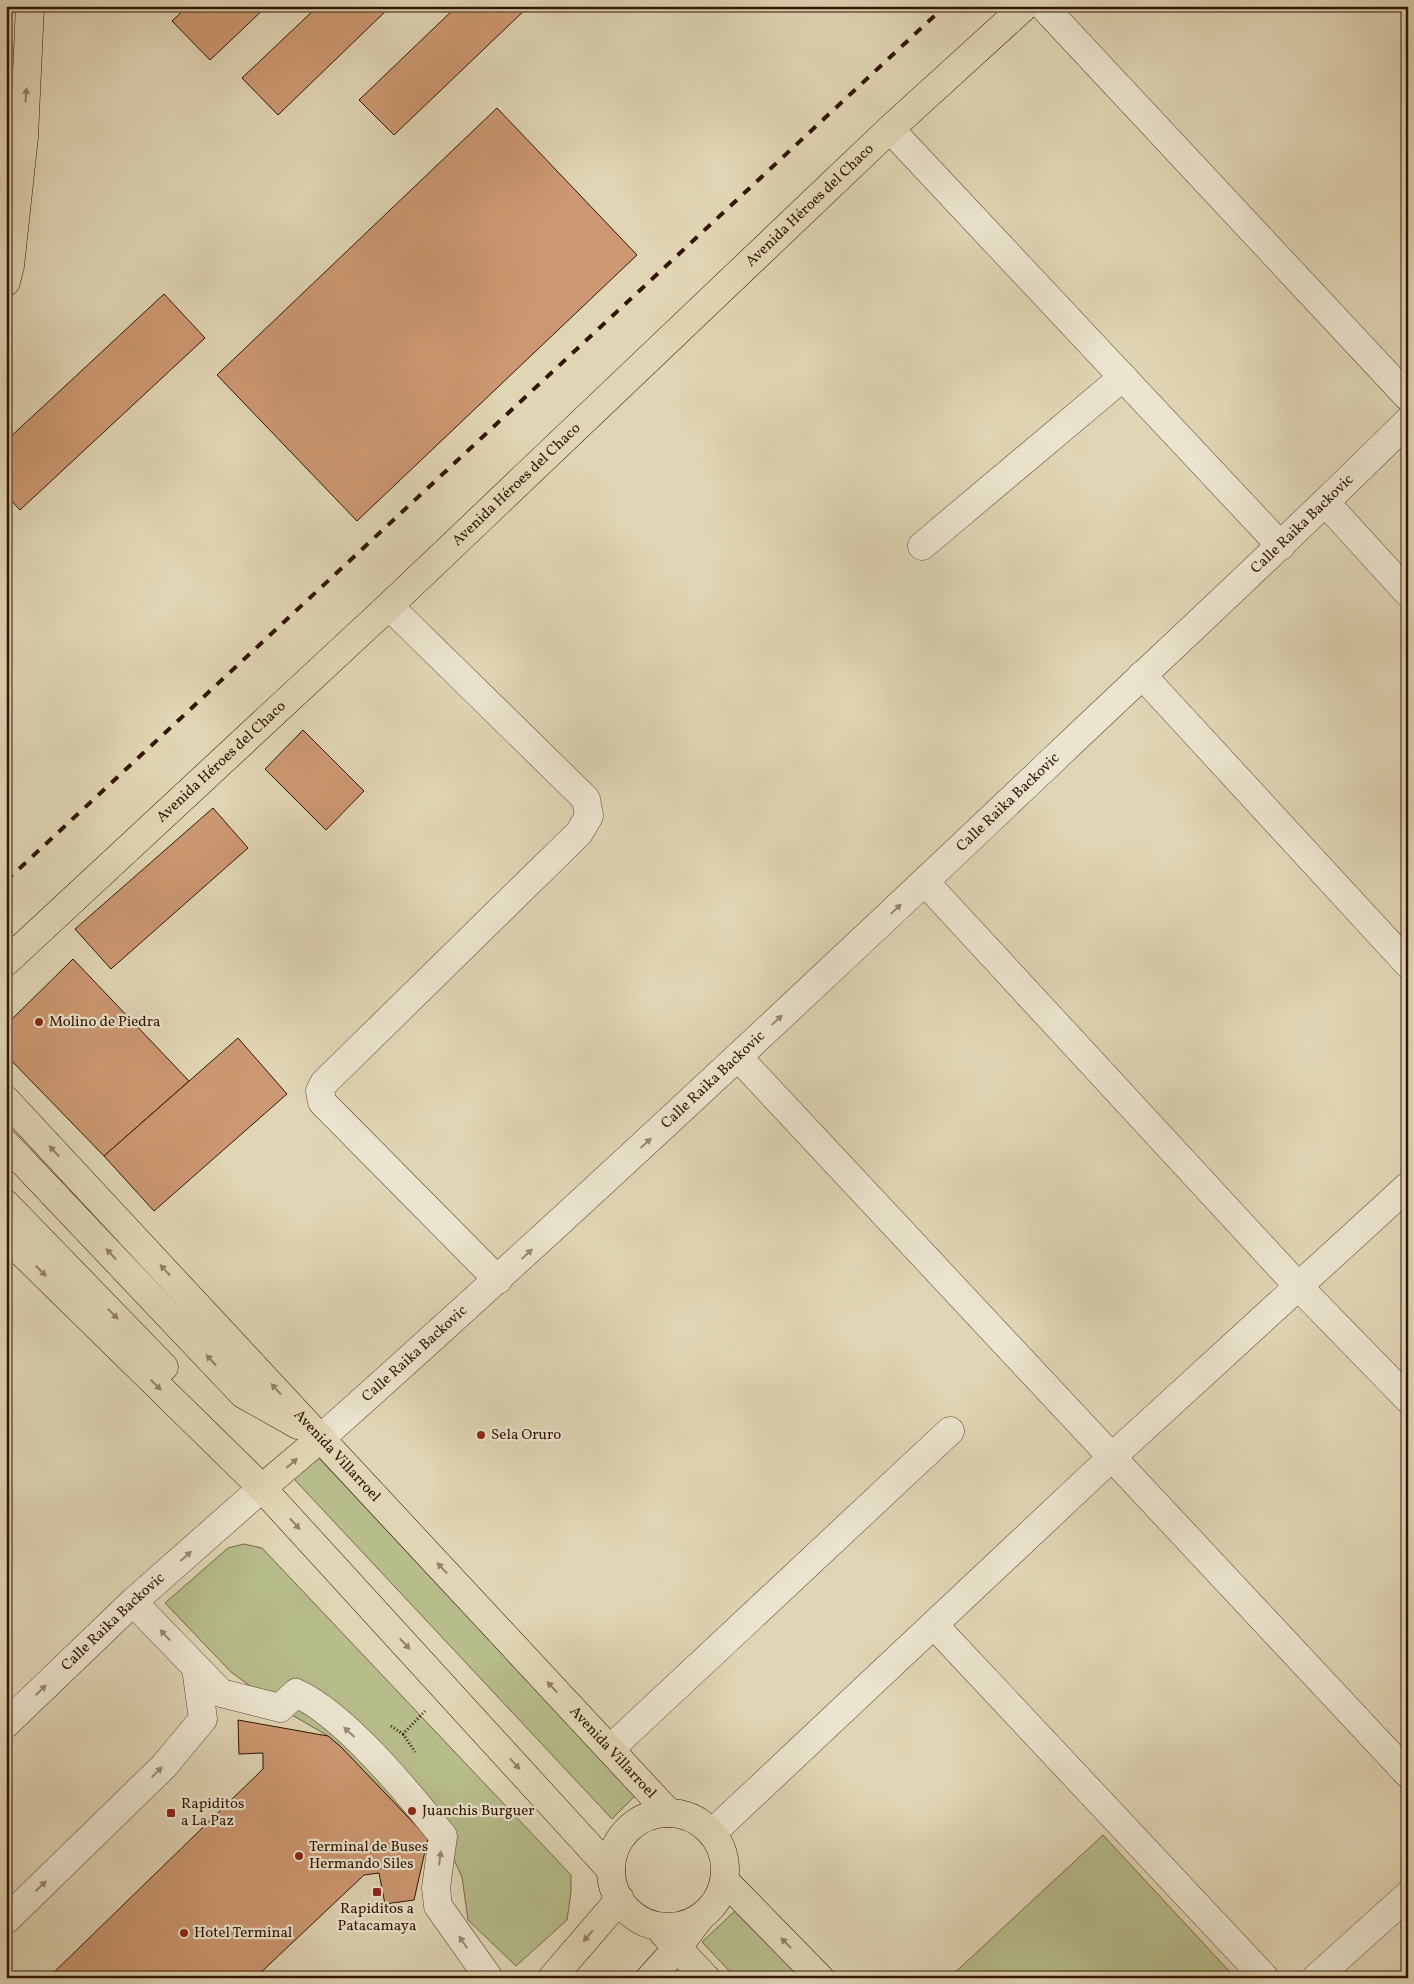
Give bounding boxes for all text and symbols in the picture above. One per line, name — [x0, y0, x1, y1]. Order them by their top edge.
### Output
one-way arrow — [23, 87, 31, 103]
street label: Avenida Héroes del Chaco — [741, 139, 879, 272]
street label: Avenida Héroes del Chaco — [448, 418, 585, 551]
street label: Calle Raika Backovic — [1246, 469, 1359, 579]
street label: Avenida Héroes del Chaco — [152, 696, 291, 828]
street label: Calle Raika Backovic — [952, 748, 1065, 857]
one-way arrow — [889, 903, 901, 915]
place label: Molino de Piedra — [49, 1012, 161, 1033]
one-way arrow — [771, 1014, 783, 1026]
marker: Molino de Piedra — [33, 1016, 45, 1028]
street label: Calle Raika Backovic — [656, 1026, 770, 1134]
one-way arrow — [639, 1137, 651, 1149]
one-way arrow — [48, 1146, 60, 1158]
one-way arrow — [105, 1248, 117, 1260]
one-way arrow — [520, 1248, 533, 1259]
one-way arrow — [35, 1265, 47, 1277]
one-way arrow — [159, 1265, 171, 1277]
street label: Calle Raika Backovic — [357, 1300, 472, 1407]
one-way arrow — [107, 1308, 119, 1320]
one-way arrow — [205, 1354, 217, 1366]
one-way arrow — [150, 1379, 162, 1391]
one-way arrow — [270, 1384, 282, 1396]
street label: Avenida Villarroel — [289, 1405, 385, 1507]
place label: Sela Oruro — [491, 1425, 561, 1446]
marker: Sela Oruro — [475, 1429, 487, 1441]
one-way arrow — [285, 1457, 297, 1469]
one-way arrow — [289, 1518, 301, 1530]
one-way arrow — [179, 1550, 192, 1561]
one-way arrow — [436, 1563, 448, 1575]
street label: Calle Raika Backovic — [57, 1568, 170, 1676]
one-way arrow — [159, 1629, 171, 1641]
one-way arrow — [399, 1637, 411, 1649]
one-way arrow — [546, 1682, 558, 1694]
one-way arrow — [35, 1684, 47, 1696]
street label: Avenida Villarroel — [564, 1702, 661, 1803]
one-way arrow — [342, 1727, 355, 1738]
one-way arrow — [509, 1757, 521, 1769]
one-way arrow — [151, 1766, 163, 1778]
place label: Rapiditos a La Paz — [181, 1794, 244, 1832]
place label: Juanchis Burguer — [422, 1801, 535, 1822]
marker: Juanchis Burguer — [406, 1805, 418, 1817]
marker: Rapiditos a La Paz — [165, 1807, 177, 1819]
place label: Terminal de Buses Hermando Siles — [309, 1837, 428, 1875]
marker: Terminal de Buses Hermando Siles — [293, 1850, 305, 1862]
one-way arrow — [436, 1850, 444, 1866]
one-way arrow — [35, 1880, 47, 1892]
marker: Rapiditos a Patacamaya — [371, 1886, 383, 1898]
place label: Rapiditos a Patacamaya — [338, 1899, 416, 1937]
place label: Hotel Terminal — [194, 1923, 292, 1944]
marker: Hotel Terminal — [178, 1927, 190, 1939]
one-way arrow — [583, 1930, 594, 1942]
one-way arrow — [458, 1936, 468, 1949]
one-way arrow — [780, 1937, 792, 1949]

